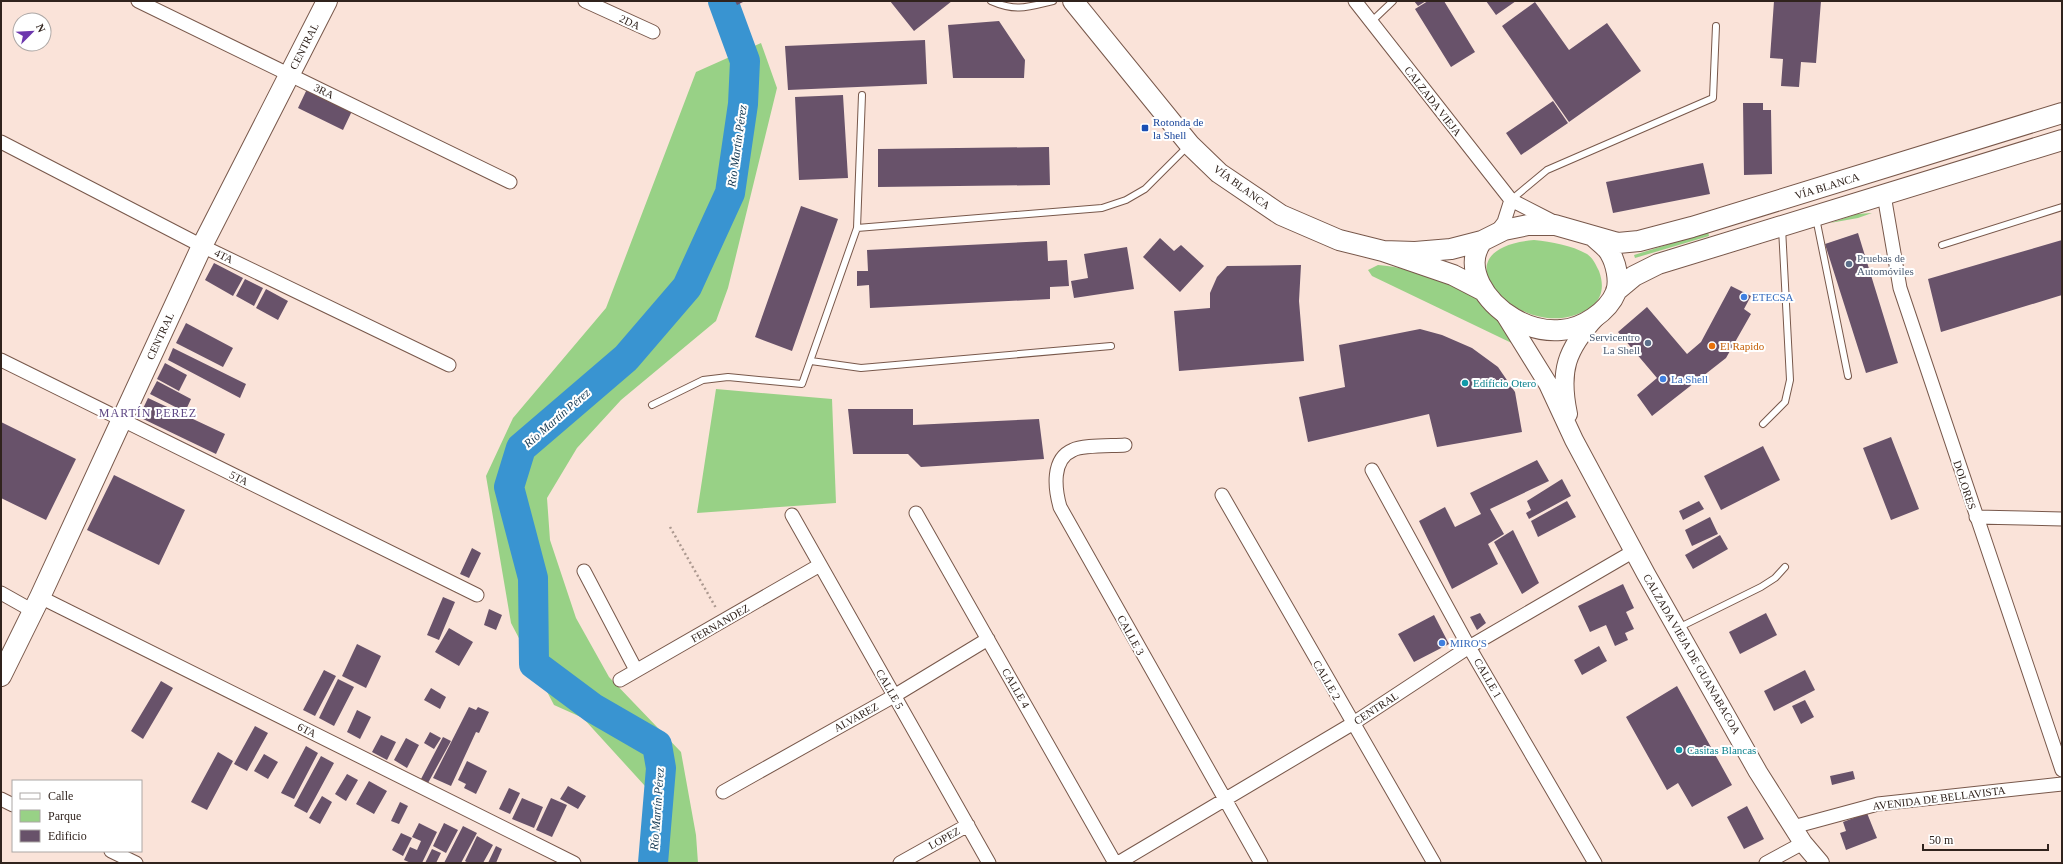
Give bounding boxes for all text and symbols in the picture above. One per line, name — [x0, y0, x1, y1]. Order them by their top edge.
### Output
north arrow — [12, 12, 52, 52]
street label: 2DA — [618, 12, 642, 32]
street label: CENTRAL — [287, 20, 321, 71]
text: N — [34, 22, 48, 34]
street label: CALZADA VIEJA — [1402, 64, 1464, 138]
street label: 3RA — [312, 81, 336, 101]
water label: Río Martín Pérez — [724, 104, 750, 189]
place label: Rotonda de la Shell — [1153, 116, 1204, 141]
marker: Rotonda de la Shell — [1140, 123, 1150, 133]
street label: VÍA BLANCA — [1211, 162, 1273, 212]
street label: VÍA BLANCA — [1793, 170, 1861, 202]
street label: 4TA — [213, 246, 235, 266]
place label: Pruebas de Automóviles — [1857, 252, 1914, 277]
marker: Pruebas de Automóviles — [1844, 259, 1854, 269]
place label: ETECSA — [1752, 291, 1794, 303]
marker: ETECSA — [1739, 292, 1749, 302]
street label: CENTRAL — [144, 310, 176, 362]
place label: Servicentro La Shell — [1589, 331, 1641, 356]
marker: Servicentro La Shell — [1643, 338, 1653, 348]
place label: El Rapido — [1720, 340, 1765, 352]
marker: El Rapido — [1707, 341, 1717, 351]
place label: La Shell — [1671, 373, 1708, 385]
marker: La Shell — [1658, 374, 1668, 384]
place label: Edificio Otero — [1473, 377, 1537, 389]
marker: Edificio Otero — [1460, 378, 1470, 388]
water label: Río Martín Pérez — [520, 385, 593, 451]
district label: MARTÍN PEREZ — [99, 406, 197, 420]
street label: DOLORES — [1951, 459, 1979, 511]
street label: 5TA — [228, 468, 250, 488]
street label: CALZADA VIEJA DE GUANABACOA — [1641, 572, 1743, 736]
street label: FERNANDEZ — [689, 601, 752, 645]
street label: CALLE 3 — [1115, 613, 1147, 657]
place label: MIRO'S — [1450, 637, 1487, 649]
marker: MIRO'S — [1437, 638, 1447, 648]
street label: CALLE 1 — [1472, 656, 1504, 700]
street label: CALLE 2 — [1311, 658, 1343, 702]
street label: CALLE 4 — [1000, 666, 1032, 710]
street label: CALLE 5 — [874, 667, 906, 711]
street label: CENTRAL — [1351, 689, 1401, 727]
street label: ALVAREZ — [832, 700, 881, 734]
street label: 6TA — [296, 720, 318, 740]
place label: Casitas Blancas — [1687, 744, 1756, 756]
marker: Casitas Blancas — [1674, 745, 1684, 755]
water label: Río Martín Pérez — [647, 767, 667, 852]
legend — [12, 780, 142, 852]
street label: AVENIDA DE BELLAVISTA — [1872, 784, 2006, 812]
text: Calle — [48, 789, 73, 803]
text: Parque — [48, 809, 81, 823]
street label: LOPEZ — [926, 824, 962, 852]
scale bar — [1923, 826, 2048, 852]
text: Edificio — [48, 829, 87, 843]
text: 50 m — [1929, 833, 1954, 847]

